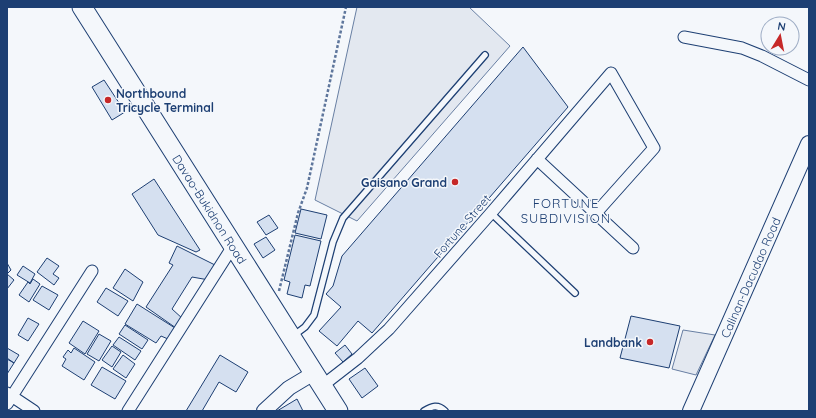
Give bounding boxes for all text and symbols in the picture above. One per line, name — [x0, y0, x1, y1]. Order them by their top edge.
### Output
north arrow — [760, 16, 800, 56]
text: N — [777, 19, 787, 34]
place label: Northbound Tricycle Terminal — [116, 86, 214, 115]
marker: Northbound Tricycle Terminal — [103, 95, 113, 105]
street label: Davao-Bukidnon Road — [170, 151, 250, 266]
place label: Gaisano Grand — [361, 175, 447, 190]
marker: Gaisano Grand — [450, 177, 460, 187]
street label: Fortune Street — [430, 191, 494, 261]
district label: FORTUNE SUBDIVISION — [521, 195, 611, 226]
street label: Calinan-Dacudao Road — [717, 215, 783, 340]
place label: Landbank — [584, 335, 642, 350]
marker: Landbank — [645, 337, 655, 347]

